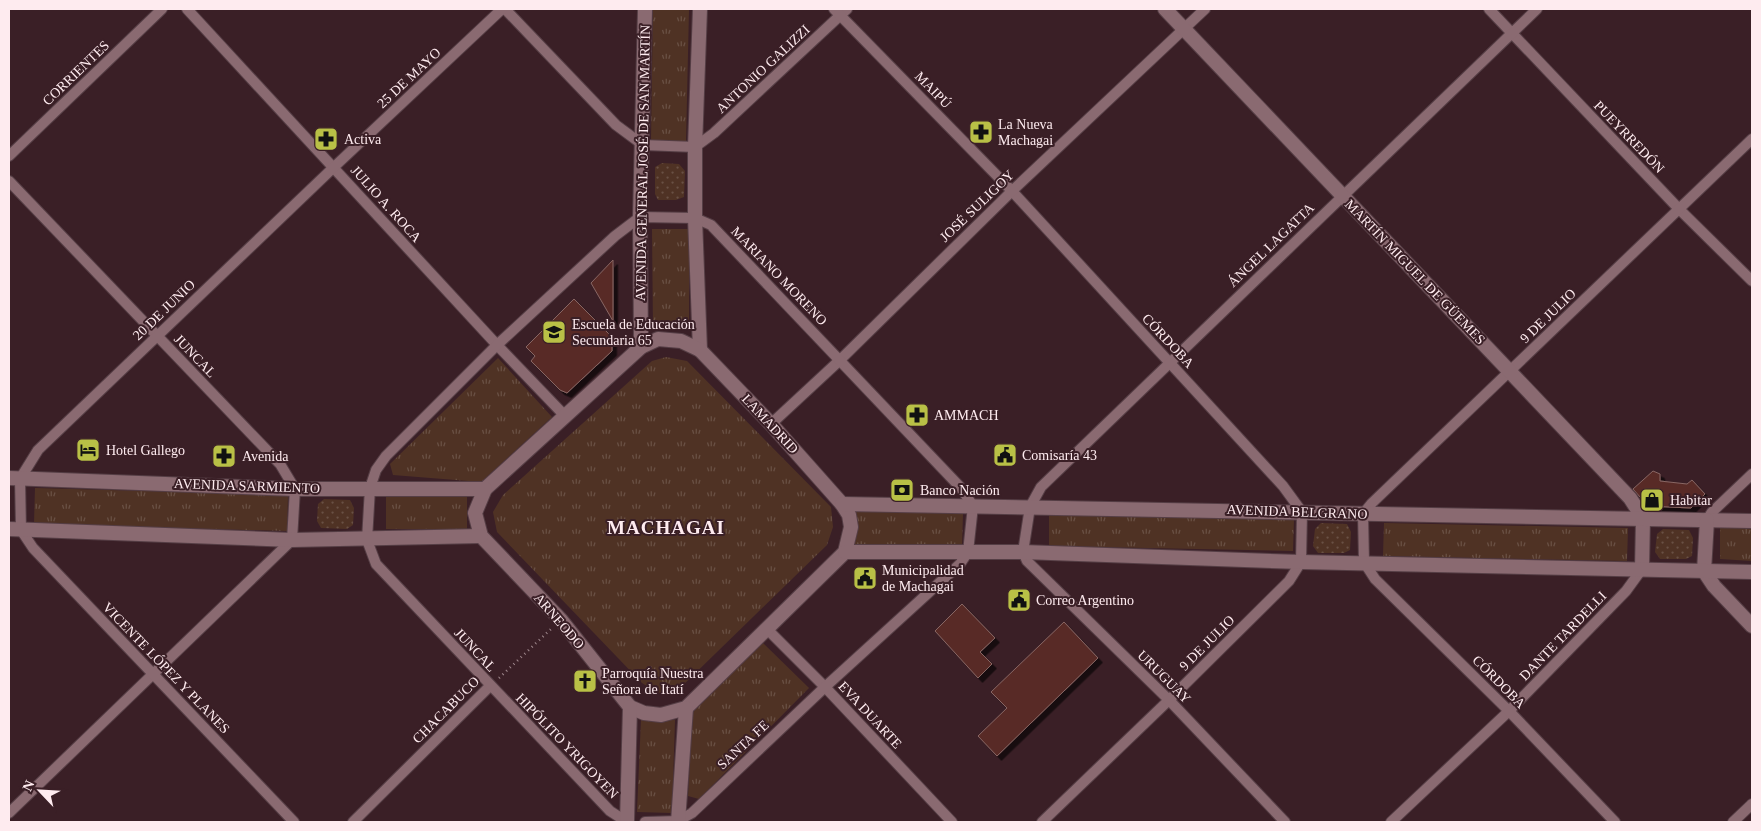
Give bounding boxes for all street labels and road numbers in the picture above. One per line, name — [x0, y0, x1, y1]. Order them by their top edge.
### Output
street label: ANTONIO GALIZZI — [713, 22, 813, 116]
street label: AVENIDA GENERAL JOSÉ DE SAN MARTÍN — [632, 25, 653, 301]
street label: CORRIENTES — [40, 38, 112, 108]
street label: 25 DE MAYO — [374, 45, 444, 111]
street label: MAIPÚ — [912, 68, 955, 111]
street label: PUEYRREDÓN — [1591, 97, 1668, 176]
street label: JULIO A. ROCA — [348, 163, 425, 246]
street label: JOSÉ SULIGOY — [936, 166, 1017, 245]
street label: MARTÍN MIGUEL DE GÜEMES — [1342, 196, 1489, 347]
street label: ÁNGEL LAGATTA — [1224, 199, 1318, 290]
street label: MARIANO MORENO — [728, 224, 830, 328]
street label: 20 DE JUNIO — [130, 277, 198, 343]
street label: 9 DE JULIO — [1517, 286, 1579, 346]
street label: CÓRDOBA — [1139, 310, 1198, 372]
street label: JUNCAL — [171, 331, 219, 381]
street label: LAMADRID — [739, 391, 801, 457]
street label: AVENIDA SARMIENTO — [174, 476, 320, 496]
street label: AVENIDA BELGRANO — [1226, 502, 1368, 522]
street label: DANTE TARDELLI — [1517, 588, 1610, 684]
street label: ARNEODO — [531, 590, 587, 652]
street label: VICENTE LÓPEZ Y PLANES — [100, 599, 233, 736]
street label: 9 DE JULIO — [1176, 612, 1238, 674]
street label: JUNCAL — [451, 625, 499, 675]
street label: URUGUAY — [1134, 647, 1194, 707]
street label: CÓRDOBA — [1469, 652, 1530, 712]
street label: CHACABUCO — [410, 674, 482, 746]
street label: EVA DUARTE — [835, 679, 905, 751]
street label: HIPÓLITO YRIGOYEN — [513, 690, 622, 802]
street label: SANTA FE — [714, 717, 772, 773]

